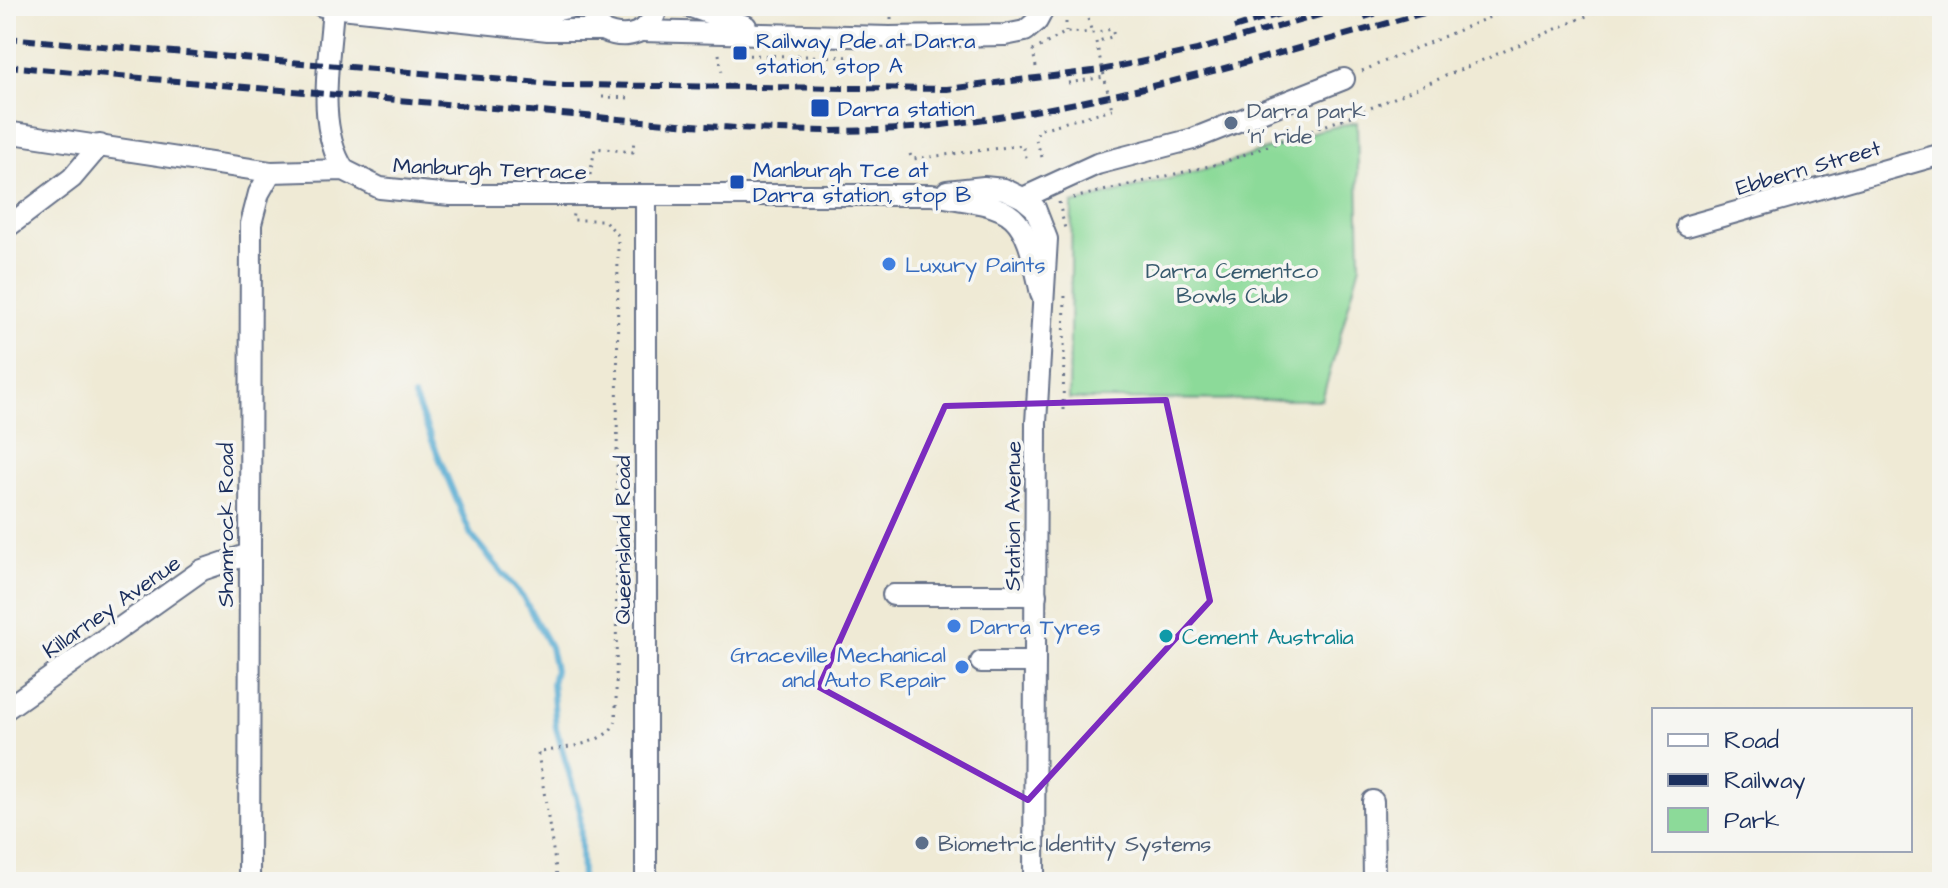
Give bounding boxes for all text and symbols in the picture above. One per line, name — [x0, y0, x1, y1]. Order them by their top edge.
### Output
place label: Railway Pde at Darra station, stop A — [756, 26, 975, 82]
marker: Railway Pde at Darra station, stop A — [731, 44, 749, 62]
place label: Darra station — [838, 94, 974, 125]
place label: Darra park 'n' ride — [1247, 96, 1366, 152]
marker: Darra station — [809, 97, 831, 119]
marker: Darra park 'n' ride — [1222, 114, 1240, 132]
street label: Ebbern Street — [1732, 133, 1885, 204]
street label: Manburgh Terrace — [392, 151, 588, 189]
place label: Manburgh Tce at Darra station, stop B — [753, 155, 972, 211]
marker: Manburgh Tce at Darra station, stop B — [728, 173, 746, 191]
place label: Luxury Paints — [905, 250, 1045, 282]
marker: Luxury Paints — [880, 255, 898, 273]
park label: Darra Cementco Bowls Club — [1146, 256, 1319, 312]
street label: Station Avenue — [998, 441, 1029, 591]
street label: Shamrock Road — [211, 443, 242, 607]
street label: Queensland Road — [608, 456, 639, 624]
street label: Killarney Avenue — [37, 548, 188, 667]
place label: Darra Tyres — [970, 612, 1101, 644]
marker: Darra Tyres — [945, 617, 963, 635]
place label: Cement Australia — [1182, 622, 1354, 653]
marker: Cement Australia — [1157, 627, 1175, 645]
place label: Graceville Mechanical and Auto Repair — [730, 640, 946, 696]
marker: Graceville Mechanical and Auto Repair — [953, 658, 971, 676]
legend — [1652, 708, 1912, 852]
text: Road — [1724, 724, 1779, 758]
text: Railway — [1724, 764, 1806, 799]
text: Park — [1724, 804, 1780, 838]
place label: Biometric Identity Systems — [938, 829, 1211, 861]
marker: Biometric Identity Systems — [913, 834, 931, 852]

